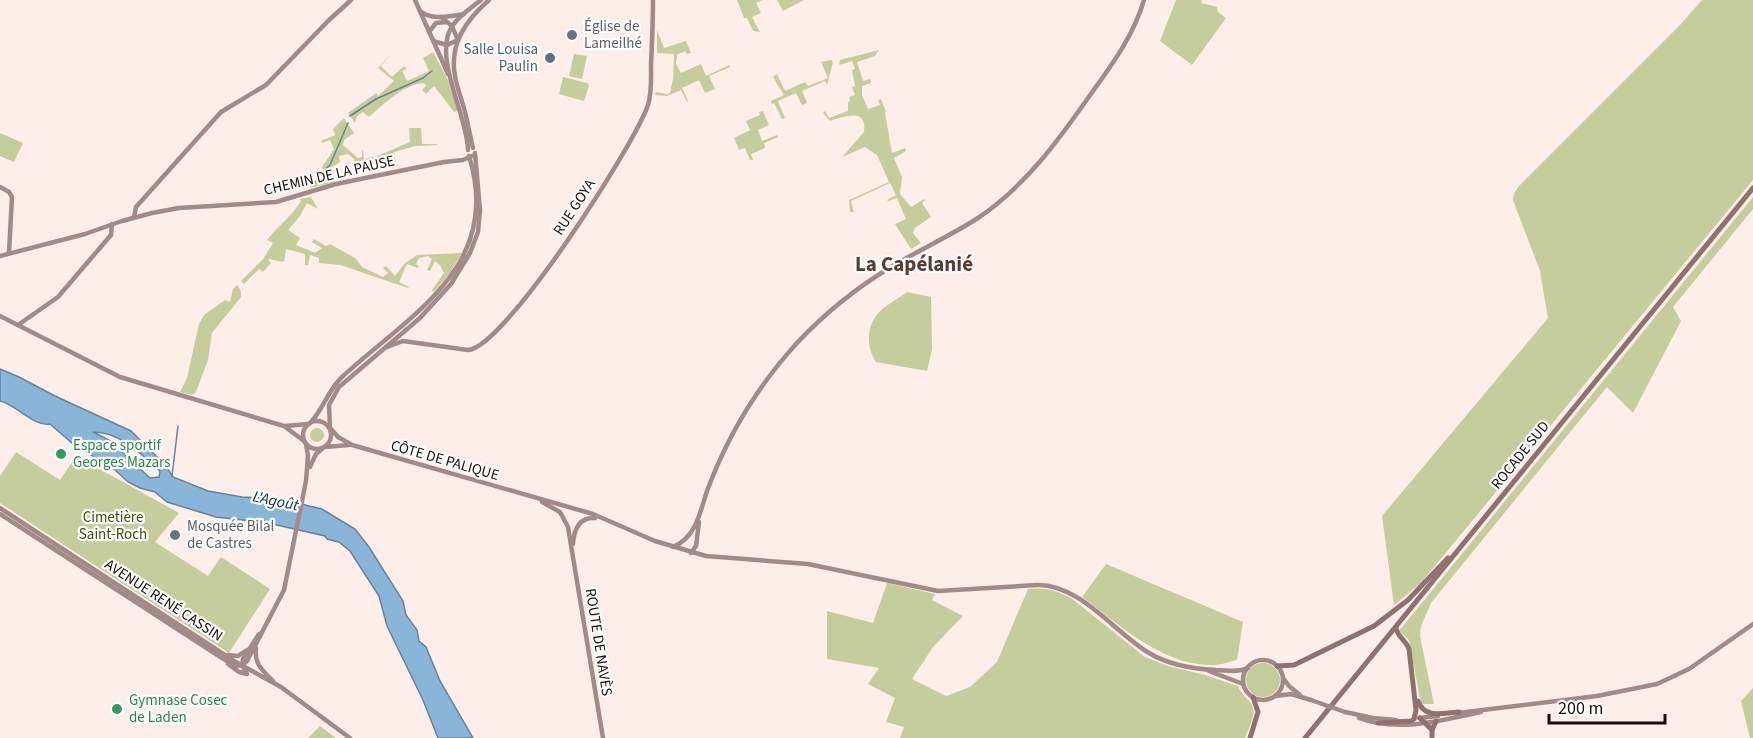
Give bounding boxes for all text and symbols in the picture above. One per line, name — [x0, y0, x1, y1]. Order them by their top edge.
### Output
place label: Église de Lameilhé — [584, 16, 642, 54]
marker: Église de Lameilhé — [565, 28, 579, 42]
place label: Salle Louisa Paulin — [463, 39, 538, 77]
marker: Salle Louisa Paulin — [543, 51, 557, 65]
street label: CHEMIN DE LA PAUSE — [262, 150, 397, 201]
street label: RUE GOYA — [548, 174, 601, 239]
district label: La Capélanié — [855, 249, 973, 279]
street label: ROCADE SUD — [1486, 417, 1554, 494]
place label: Espace sportif Georges Mazars — [73, 435, 170, 473]
street label: CÔTE DE PALIQUE — [388, 435, 501, 486]
marker: Espace sportif Georges Mazars — [54, 447, 68, 461]
water label: L'Agoût — [251, 485, 302, 517]
park label: Cimetière Saint-Roch — [79, 507, 147, 545]
place label: Mosquée Bilal de Castres — [187, 516, 275, 554]
marker: Mosquée Bilal de Castres — [168, 528, 182, 542]
street label: AVENUE RENÉ CASSIN — [101, 554, 227, 647]
street label: ROUTE DE NAVÈS — [580, 587, 617, 697]
scale bar — [1549, 687, 1664, 725]
place label: Gymnase Cosec de Laden — [129, 690, 228, 728]
text: 200 m — [1558, 696, 1603, 721]
marker: Gymnase Cosec de Laden — [110, 702, 124, 716]

